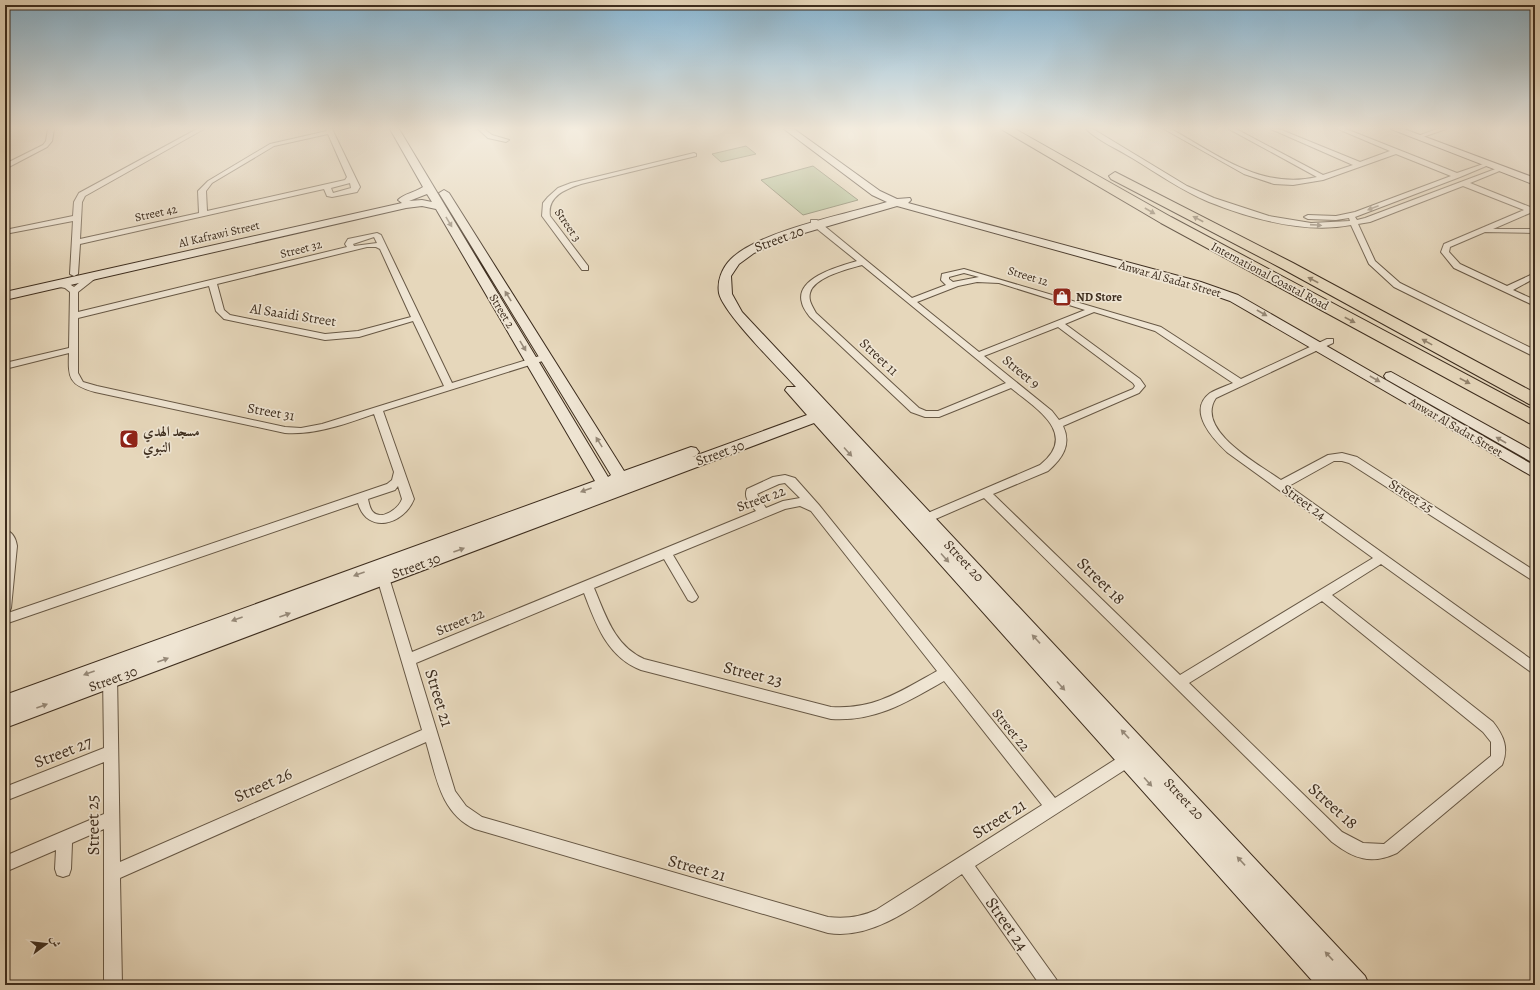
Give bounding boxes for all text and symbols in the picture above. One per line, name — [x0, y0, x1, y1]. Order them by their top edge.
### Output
street label: Street 42 — [133, 201, 179, 225]
street label: Street 3 — [551, 205, 585, 245]
one-way arrow — [1366, 205, 1378, 211]
one-way arrow — [1144, 207, 1156, 214]
one-way arrow — [446, 216, 453, 228]
one-way arrow — [1192, 216, 1204, 222]
street label: Al Kafrawi Street — [176, 217, 261, 251]
street label: Street 20 — [752, 221, 806, 257]
one-way arrow — [1310, 221, 1322, 228]
street label: Street 32 — [278, 236, 324, 262]
street label: International Coastal Road — [1208, 238, 1332, 314]
street label: Anwar Al Sadat Street — [1116, 256, 1223, 301]
street label: Street 12 — [1006, 262, 1051, 290]
one-way arrow — [1307, 276, 1319, 283]
shop icon: ND Store — [1051, 286, 1073, 308]
place label: ND Store — [1076, 289, 1123, 305]
one-way arrow — [505, 290, 512, 302]
street label: Street 2 — [485, 291, 519, 331]
street label: Al Saaidi Street — [248, 299, 338, 331]
one-way arrow — [1256, 310, 1268, 317]
one-way arrow — [1344, 316, 1356, 323]
street label: Street 11 — [855, 334, 903, 380]
one-way arrow — [1421, 338, 1433, 345]
one-way arrow — [519, 340, 526, 352]
street label: Street 9 — [998, 351, 1044, 393]
one-way arrow — [1369, 376, 1381, 383]
one-way arrow — [1459, 378, 1471, 384]
street label: Anwar Al Sadat Street — [1405, 393, 1506, 460]
street label: Street 31 — [246, 398, 296, 426]
place label: مسجد الهدي النبوي — [143, 422, 200, 459]
mosque icon: مسجد الهدي النبوي — [118, 428, 140, 450]
street label: Street 30 — [693, 435, 747, 471]
one-way arrow — [1495, 436, 1507, 443]
one-way arrow — [595, 437, 603, 447]
one-way arrow — [843, 447, 853, 457]
street label: Street 25 — [1385, 474, 1437, 518]
street label: Street 24 — [1278, 480, 1330, 524]
street label: Street 22 — [734, 481, 788, 517]
one-way arrow — [580, 488, 592, 494]
street label: Street 20 — [940, 536, 988, 586]
one-way arrow — [454, 547, 466, 553]
street label: Street 30 — [389, 548, 443, 584]
street label: Street 18 — [1072, 552, 1130, 610]
one-way arrow — [940, 554, 949, 563]
one-way arrow — [353, 571, 365, 577]
street label: Street 22 — [433, 604, 487, 640]
one-way arrow — [280, 612, 292, 618]
one-way arrow — [231, 616, 243, 622]
one-way arrow — [1032, 634, 1041, 644]
street label: Street 23 — [721, 656, 785, 692]
one-way arrow — [158, 657, 170, 663]
street label: Street 30 — [86, 661, 140, 697]
street label: Street 21 — [419, 666, 459, 730]
one-way arrow — [83, 671, 95, 677]
one-way arrow — [1056, 680, 1065, 691]
one-way arrow — [36, 702, 48, 708]
street label: Street 22 — [988, 704, 1034, 756]
one-way arrow — [1120, 729, 1129, 740]
street label: Street 27 — [31, 730, 96, 774]
street label: Street 26 — [230, 762, 296, 808]
street label: Street 20 — [1160, 774, 1208, 824]
one-way arrow — [1143, 777, 1153, 787]
street label: Street 18 — [1303, 778, 1363, 834]
street label: Street 21 — [968, 794, 1030, 844]
street label: Street 25 — [81, 795, 105, 855]
street label: Street 21 — [665, 849, 729, 887]
one-way arrow — [1236, 856, 1246, 866]
street label: Street 24 — [980, 892, 1034, 956]
north arrow — [26, 924, 66, 964]
text: ش — [47, 934, 64, 949]
one-way arrow — [1325, 951, 1334, 961]

